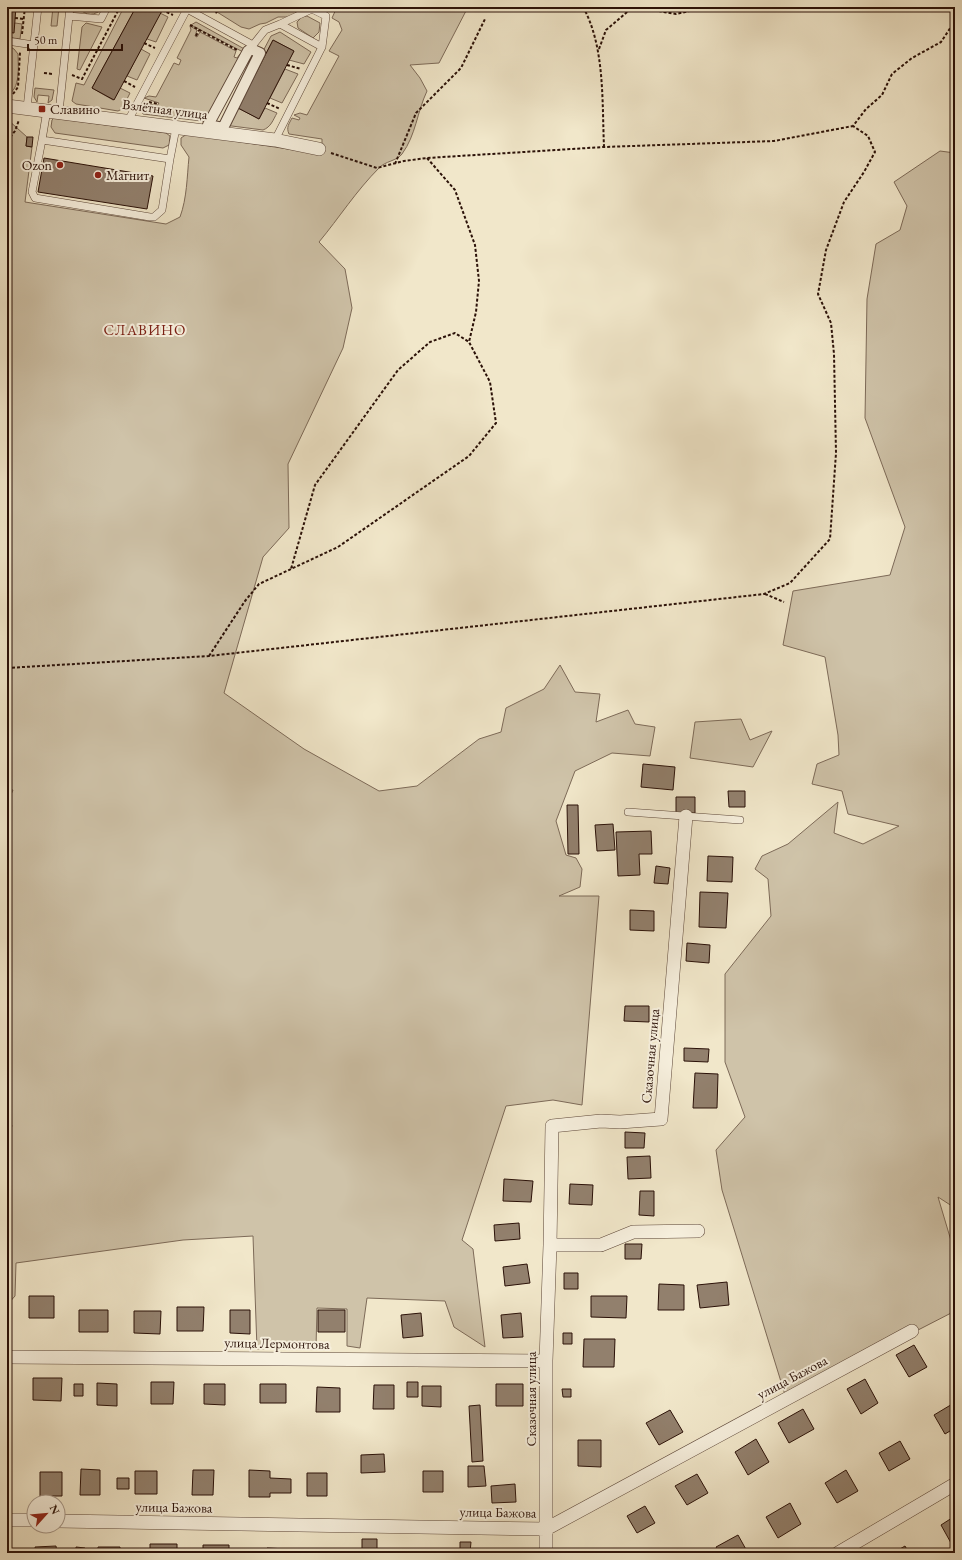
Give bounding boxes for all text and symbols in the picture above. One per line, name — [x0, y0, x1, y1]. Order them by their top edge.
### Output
scale bar — [28, 26, 122, 52]
text: 50 m — [34, 32, 58, 48]
street label: Взлётная улица — [121, 95, 209, 123]
place label: Славино — [50, 100, 100, 118]
marker: Славино — [37, 104, 47, 114]
place label: Ozon — [22, 156, 53, 174]
marker: Ozon — [55, 160, 65, 170]
place label: Магнит — [106, 166, 150, 184]
marker: Магнит — [93, 170, 103, 180]
district label: СЛАВИНО — [103, 320, 187, 339]
street label: Сказочная улица — [637, 1007, 663, 1104]
street label: улица Лермонтова — [224, 1333, 330, 1353]
street label: Сказочная улица — [522, 1351, 540, 1447]
street label: улица Бажова — [754, 1351, 831, 1403]
north arrow — [26, 1494, 66, 1534]
street label: улица Бажова — [135, 1497, 213, 1517]
text: N — [47, 1502, 63, 1517]
street label: улица Бажова — [459, 1502, 537, 1522]

